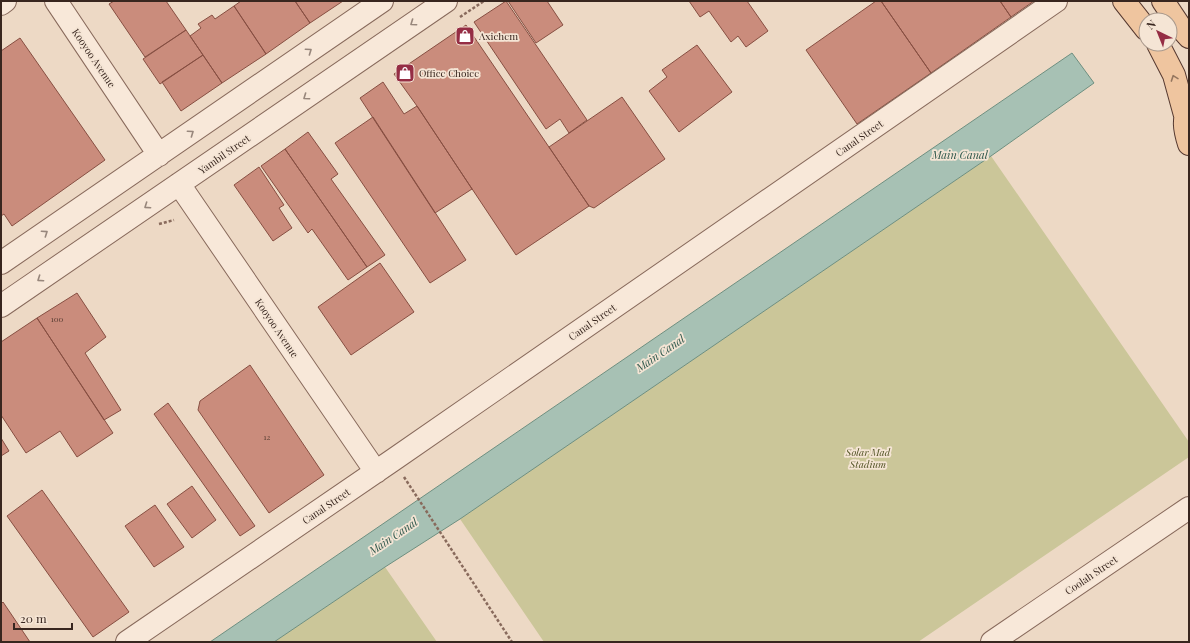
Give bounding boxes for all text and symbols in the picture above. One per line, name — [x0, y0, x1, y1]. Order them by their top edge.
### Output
north arrow — [1138, 12, 1178, 52]
text: N — [1143, 16, 1159, 33]
one-way arrow — [411, 18, 418, 25]
shop icon: Axichem — [454, 25, 476, 47]
street label: Kooyoo Avenue — [69, 26, 119, 90]
place label: Axichem — [478, 29, 518, 43]
one-way arrow — [305, 48, 312, 56]
shop icon: Office Choice — [394, 62, 416, 84]
place label: Office Choice — [419, 66, 479, 80]
one-way arrow — [1171, 75, 1179, 82]
one-way arrow — [304, 92, 311, 99]
street label: Canal Street — [832, 116, 886, 160]
one-way arrow — [186, 131, 193, 138]
street label: Yambil Street — [195, 131, 253, 177]
water label: Main Canal — [931, 147, 989, 162]
one-way arrow — [144, 201, 151, 209]
one-way arrow — [41, 231, 48, 238]
one-way arrow — [37, 274, 44, 281]
street label: Kooyoo Avenue — [252, 296, 302, 360]
street label: Canal Street — [565, 300, 619, 344]
house number: 100 — [51, 313, 63, 324]
water label: Main Canal — [632, 331, 688, 375]
house number: 12 — [264, 431, 271, 442]
park label: Solar Mad Stadium — [845, 445, 891, 471]
street label: Canal Street — [299, 485, 353, 527]
water label: Main Canal — [365, 514, 421, 558]
street label: Coolah Street — [1062, 552, 1120, 598]
scale bar — [14, 605, 72, 631]
text: 20 m — [20, 610, 47, 626]

